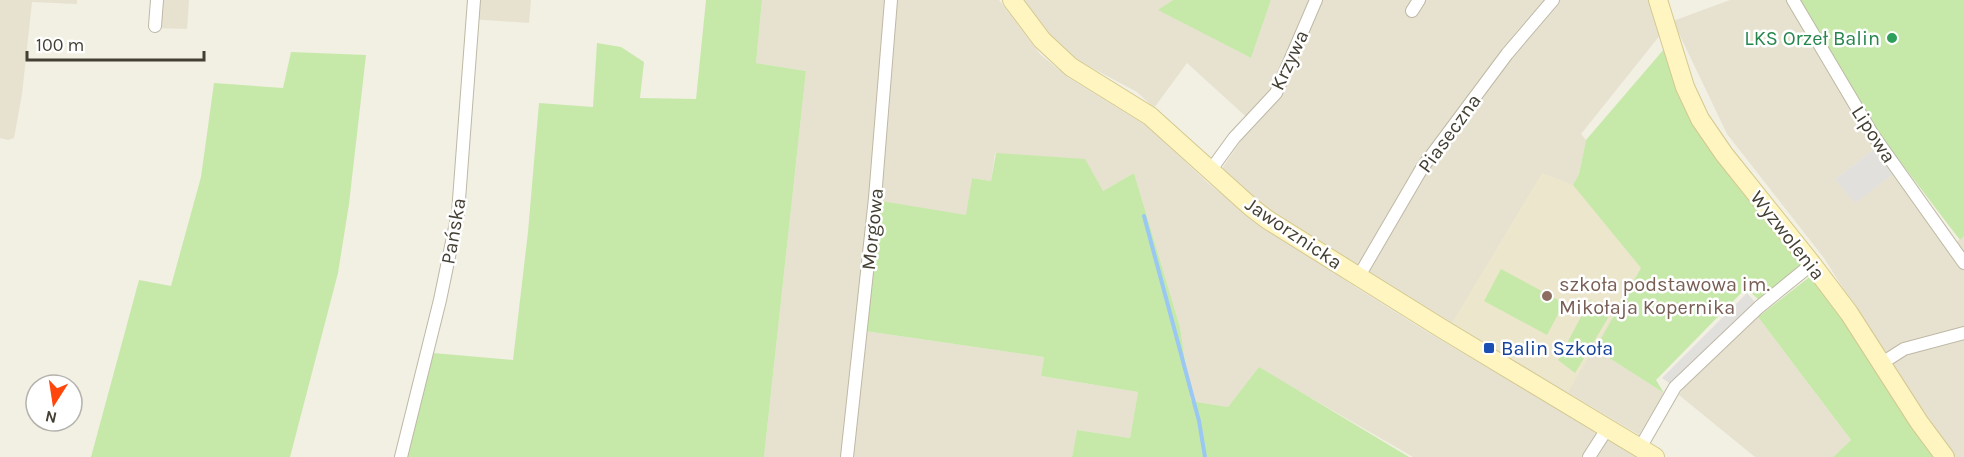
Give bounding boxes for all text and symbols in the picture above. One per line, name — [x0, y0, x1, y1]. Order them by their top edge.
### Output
scale bar — [27, 24, 204, 62]
street label: Krzywa — [1266, 26, 1313, 94]
place label: LKS Orzeł Balin — [1744, 27, 1880, 50]
marker: LKS Orzeł Balin — [1885, 31, 1899, 45]
text: 100 m — [36, 34, 84, 56]
street label: Piaseczna — [1413, 89, 1486, 177]
street label: Lipowa — [1847, 101, 1901, 167]
street label: Wyzwolenia — [1746, 186, 1830, 285]
street label: Morgowa — [857, 187, 888, 271]
street label: Jaworznicka — [1241, 193, 1347, 274]
street label: Pańska — [436, 196, 471, 266]
place label: szkoła podstawowa im. Mikołaja Kopernika — [1559, 273, 1770, 319]
marker: szkoła podstawowa im. Mikołaja Kopernika — [1540, 289, 1554, 303]
place label: Balin Szkoła — [1501, 337, 1613, 360]
marker: Balin Szkoła — [1482, 341, 1496, 355]
north arrow — [24, 373, 84, 433]
text: N — [43, 407, 59, 428]

